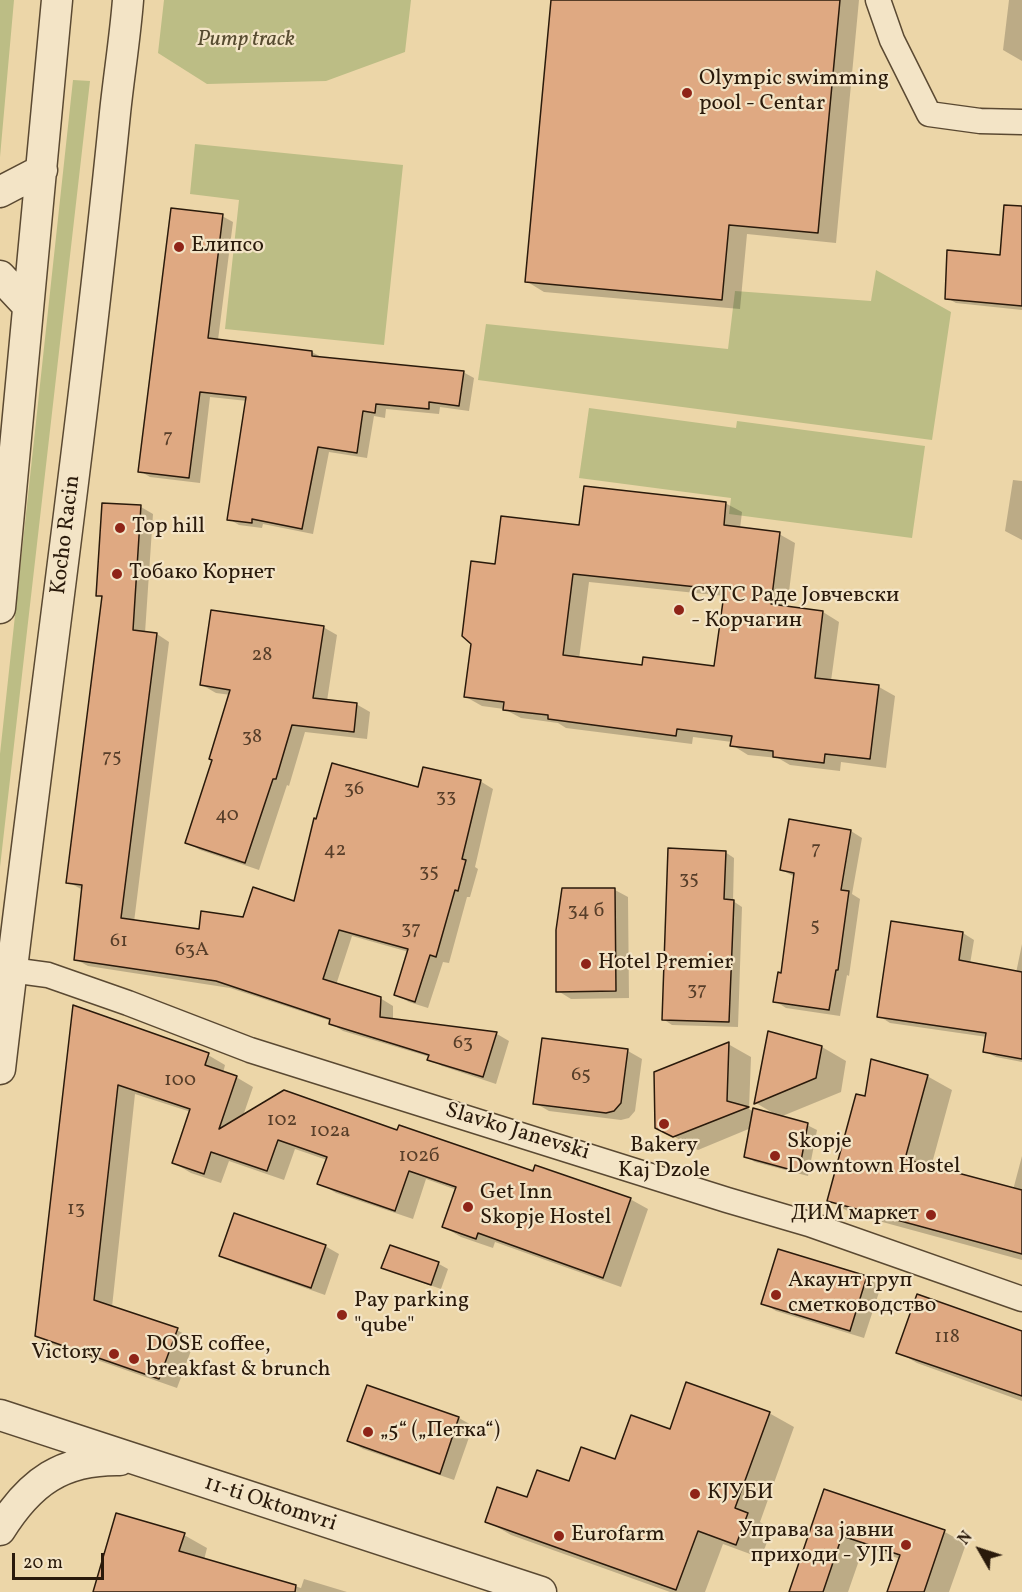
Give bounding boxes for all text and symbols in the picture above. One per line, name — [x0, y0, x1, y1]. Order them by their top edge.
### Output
park label: Pump track — [197, 28, 295, 54]
place label: Olympic swimming pool - Centar — [699, 67, 889, 118]
marker: Olympic swimming pool - Centar — [680, 86, 694, 100]
place label: Елипсо — [191, 234, 264, 260]
marker: Елипсо — [172, 240, 186, 254]
house number: 7 — [163, 426, 173, 450]
street label: Kocho Racin — [47, 474, 87, 596]
place label: Top hill — [132, 515, 205, 541]
marker: Top hill — [113, 521, 127, 535]
place label: Тобако Корнет — [129, 561, 275, 587]
marker: Тобако Корнет — [110, 567, 124, 581]
place label: СУГС Раде Јовчевски - Корчагин — [691, 584, 899, 636]
marker: СУГС Раде Јовчевски - Корчагин — [672, 603, 686, 617]
house number: 28 — [252, 644, 272, 668]
house number: 38 — [242, 726, 262, 750]
house number: 75 — [102, 746, 122, 770]
house number: 36 — [344, 778, 364, 802]
house number: 33 — [436, 786, 456, 810]
house number: 40 — [215, 804, 239, 828]
house number: 7 — [811, 838, 821, 862]
house number: 42 — [324, 839, 346, 863]
house number: 35 — [419, 861, 439, 885]
house number: 35 — [679, 868, 699, 892]
house number: 34 б — [568, 900, 604, 924]
house number: 5 — [810, 915, 820, 939]
house number: 37 — [401, 918, 421, 942]
house number: 61 — [110, 930, 128, 954]
house number: 63А — [175, 939, 209, 963]
place label: Hotel Premier — [598, 951, 733, 977]
marker: Hotel Premier — [579, 957, 593, 971]
house number: 37 — [687, 979, 707, 1003]
house number: 63 — [453, 1032, 473, 1056]
house number: 65 — [571, 1064, 591, 1088]
house number: 100 — [164, 1069, 196, 1093]
street label: Slavko Janevski — [442, 1099, 592, 1167]
house number: 102 — [267, 1109, 297, 1133]
marker: Bakery Kaj Dzole — [657, 1117, 671, 1131]
house number: 102а — [310, 1120, 350, 1144]
place label: Skopje Downtown Hostel — [787, 1130, 960, 1182]
place label: Bakery Kaj Dzole — [618, 1134, 710, 1186]
house number: 102б — [398, 1145, 440, 1169]
marker: Skopje Downtown Hostel — [768, 1149, 782, 1163]
place label: Get Inn Skopje Hostel — [480, 1181, 611, 1232]
house number: 13 — [67, 1198, 85, 1222]
marker: Get Inn Skopje Hostel — [461, 1200, 475, 1214]
place label: ДИМ маркет — [791, 1202, 919, 1228]
marker: ДИМ маркет — [924, 1208, 938, 1222]
place label: Акаунт груп сметководство — [788, 1269, 936, 1320]
marker: Акаунт груп сметководство — [769, 1288, 783, 1302]
place label: Pay parking "qube" — [354, 1289, 469, 1340]
marker: Pay parking "qube" — [335, 1308, 349, 1322]
house number: 118 — [934, 1326, 960, 1350]
place label: DOSE coffee, breakfast & brunch — [146, 1333, 331, 1384]
place label: Victory — [31, 1341, 102, 1367]
marker: Victory — [107, 1347, 121, 1361]
marker: DOSE coffee, breakfast & brunch — [127, 1352, 141, 1366]
place label: „5“ („Петка“) — [380, 1419, 500, 1445]
marker: „5“ („Петка“) — [361, 1425, 375, 1439]
street label: 11-ti Oktomvri — [200, 1471, 340, 1539]
place label: КЈУБИ — [707, 1481, 774, 1507]
marker: КЈУБИ — [688, 1487, 702, 1501]
place label: Управа за јавни приходи - УЈП — [738, 1519, 894, 1570]
north arrow — [950, 1520, 1010, 1580]
place label: Eurofarm — [571, 1523, 665, 1549]
text: N — [954, 1527, 978, 1550]
marker: Eurofarm — [552, 1529, 566, 1543]
marker: Управа за јавни приходи - УЈП — [899, 1538, 913, 1552]
scale bar — [15, 1541, 106, 1579]
text: 20 m — [23, 1551, 63, 1576]

